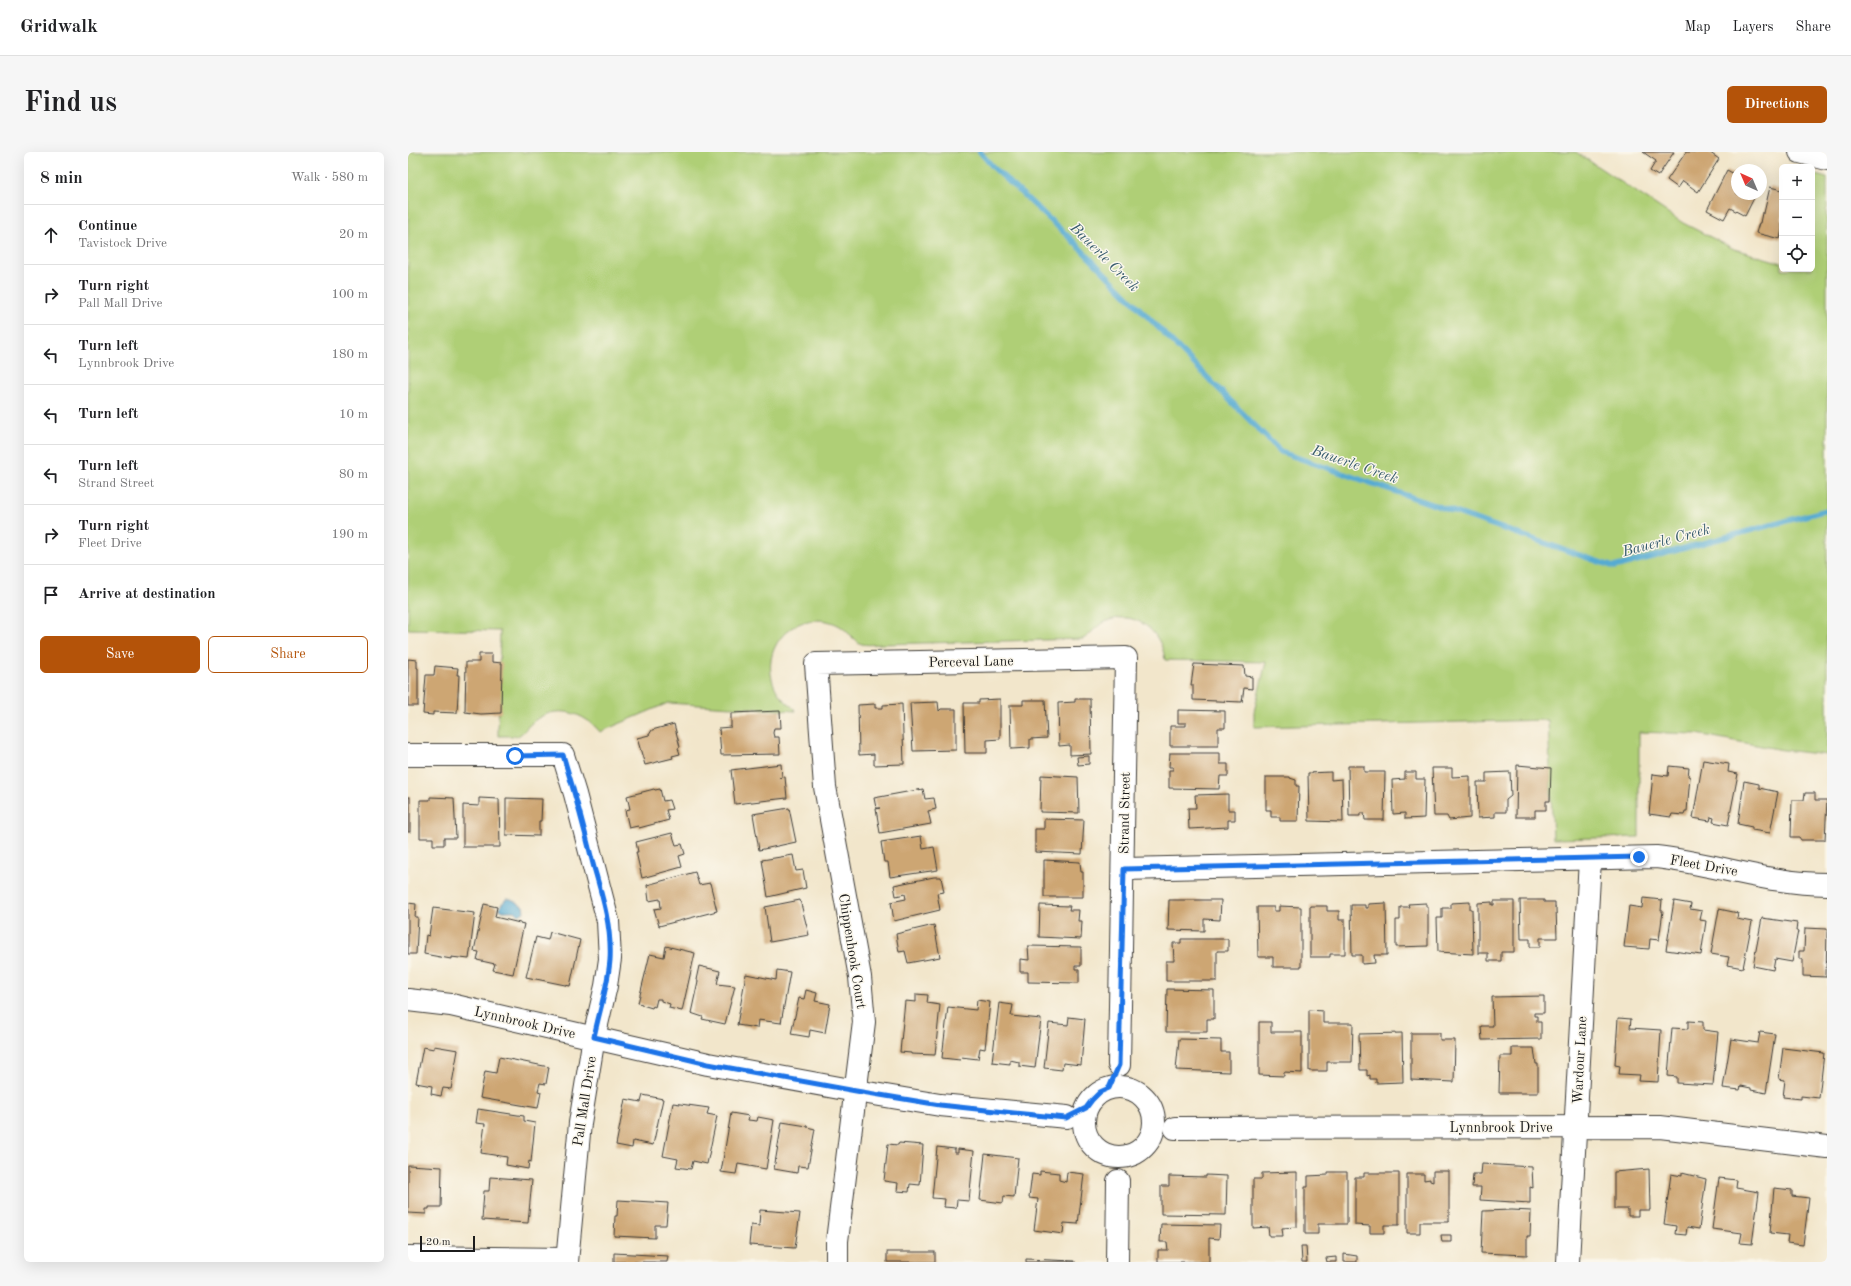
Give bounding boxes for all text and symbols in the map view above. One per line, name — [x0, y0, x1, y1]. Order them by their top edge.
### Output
text: Gridwalk — [20, 18, 98, 37]
text: Map — [1685, 20, 1711, 34]
text: Layers — [1733, 20, 1774, 34]
text: Share — [1796, 20, 1831, 34]
button: Directions — [1727, 86, 1827, 123]
text: Find us — [24, 90, 117, 118]
north arrow — [1731, 164, 1767, 200]
map controls — [1779, 164, 1815, 272]
button: + — [1779, 164, 1815, 200]
text: 8 min — [40, 170, 83, 187]
text: Walk · 580 m — [291, 171, 368, 184]
button: − — [1779, 200, 1815, 236]
text: Continue — [78, 219, 137, 234]
water label: Bauerle Creek — [1066, 220, 1141, 295]
icon: ahead — [40, 224, 62, 246]
text: 20 m — [339, 228, 368, 241]
button: locate — [1779, 236, 1815, 272]
text: Tavistock Drive — [78, 237, 167, 250]
text: Turn right — [78, 279, 149, 294]
icon: right — [40, 284, 62, 306]
text: 100 m — [331, 288, 368, 301]
text: Pall Mall Drive — [78, 297, 163, 310]
text: Turn left — [78, 339, 138, 354]
icon: left — [40, 344, 62, 366]
text: 180 m — [331, 348, 368, 361]
text: Lynnbrook Drive — [78, 357, 174, 370]
icon: left — [40, 404, 62, 426]
text: Turn left — [78, 407, 138, 422]
text: 10 m — [339, 408, 368, 421]
water label: Bauerle Creek — [1308, 443, 1400, 487]
text: Turn left — [78, 459, 138, 474]
icon: left — [40, 464, 62, 486]
text: 80 m — [339, 468, 368, 481]
text: Strand Street — [78, 477, 154, 490]
text: Turn right — [78, 519, 149, 534]
water label: Bauerle Creek — [1620, 523, 1712, 561]
icon: right — [40, 524, 62, 546]
text: 190 m — [331, 528, 368, 541]
text: Fleet Drive — [78, 537, 142, 550]
icon: arrive — [40, 584, 62, 606]
text: Arrive at destination — [78, 587, 216, 602]
button: Save — [40, 636, 200, 673]
button: Share — [208, 636, 368, 673]
street label: Perceval Lane — [928, 654, 1014, 670]
route start — [506, 747, 524, 765]
street label: Strand Street — [1117, 772, 1133, 854]
route end — [1630, 848, 1648, 866]
street label: Fleet Drive — [1669, 853, 1739, 879]
street label: Chippenhook Court — [836, 893, 868, 1010]
street label: Lynnbrook Drive — [473, 1005, 577, 1041]
street label: Wardour Lane — [1571, 1016, 1589, 1104]
street label: Pall Mall Drive — [571, 1055, 599, 1147]
street label: Lynnbrook Drive — [1449, 1121, 1553, 1135]
scale bar — [420, 1234, 475, 1253]
text: 20 m — [426, 1237, 451, 1248]

